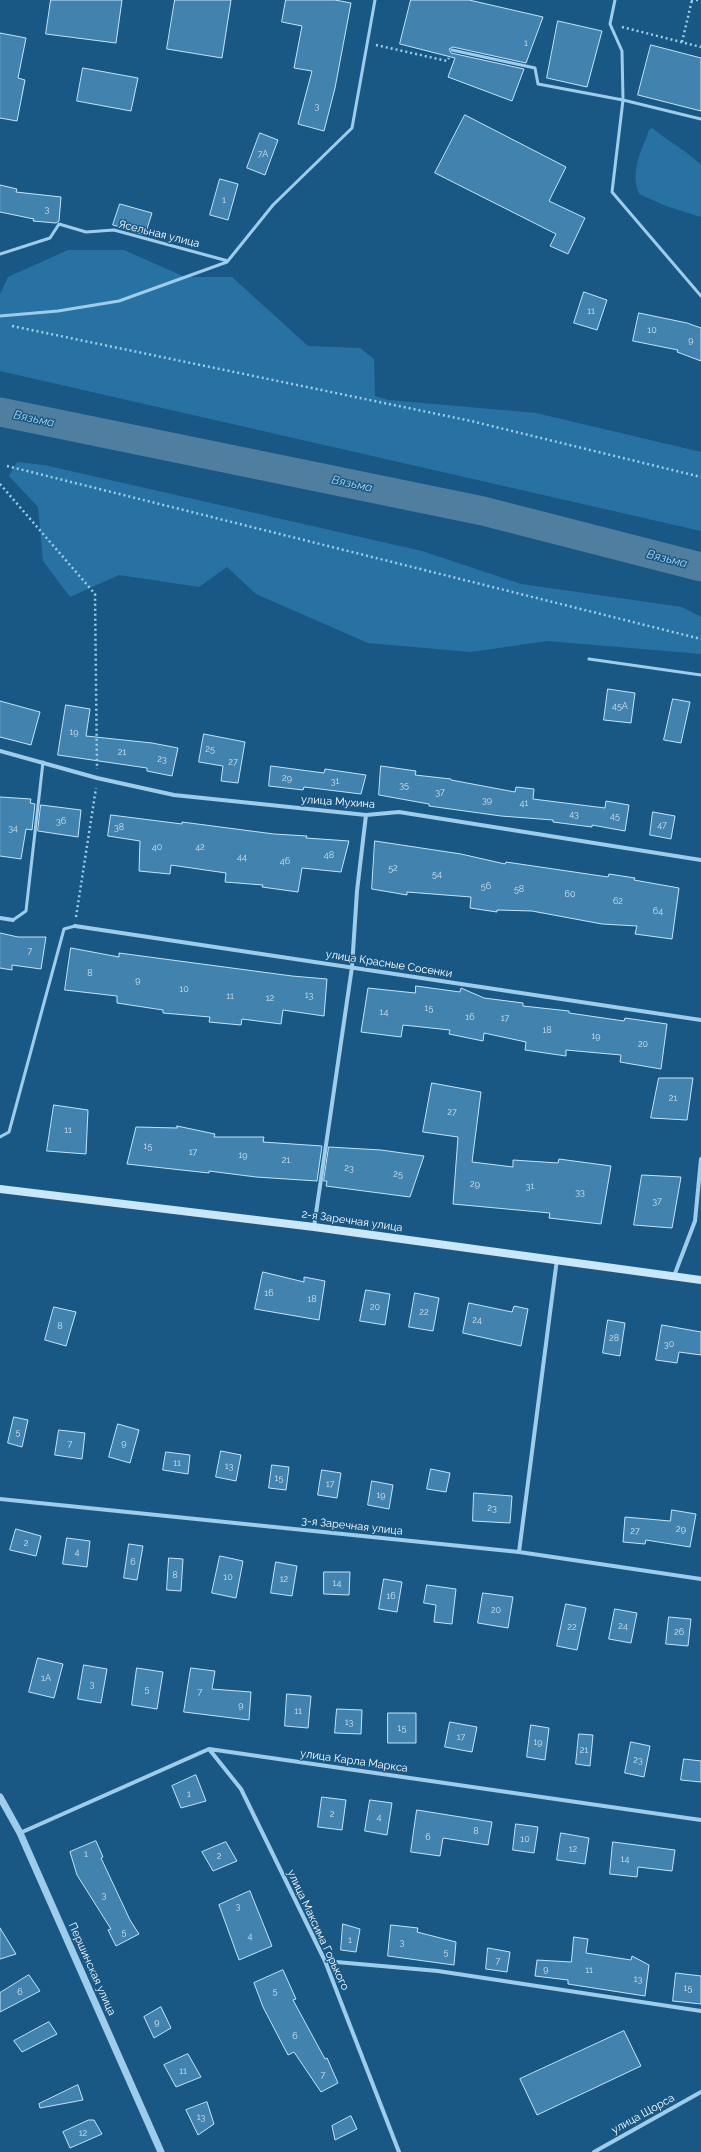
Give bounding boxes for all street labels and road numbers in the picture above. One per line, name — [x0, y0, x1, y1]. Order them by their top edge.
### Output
street label: Ясельная улица — [117, 218, 201, 250]
street label: улица Мухина — [301, 793, 375, 811]
street label: улица Красные Сосенки — [325, 947, 453, 981]
street label: 2-я Заречная улица — [301, 1207, 403, 1235]
street label: 3-я Заречная улица — [301, 1514, 403, 1538]
street label: улица Карла Маркса — [299, 1747, 409, 1775]
street label: улица Максима Горького — [284, 1868, 352, 1992]
street label: Першинская улица — [66, 1921, 118, 2017]
street label: улица Щорса — [609, 2091, 677, 2137]

